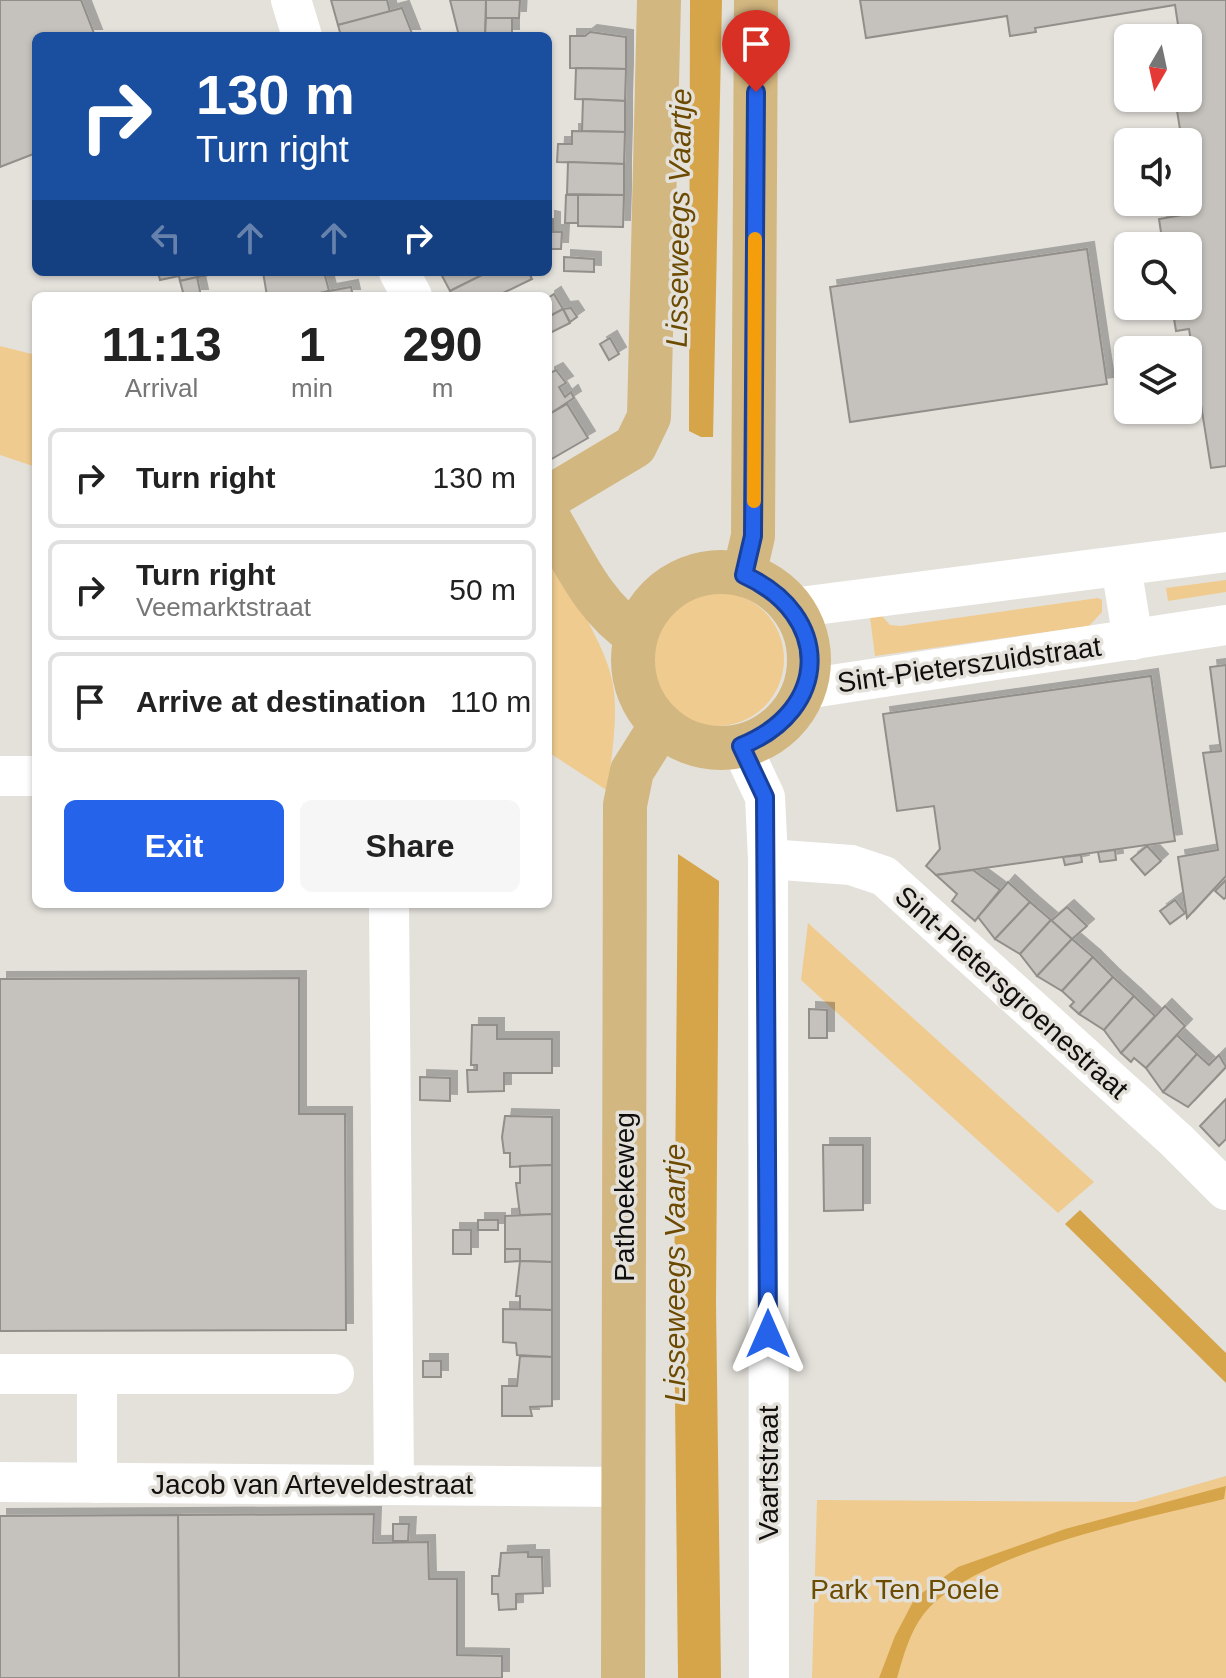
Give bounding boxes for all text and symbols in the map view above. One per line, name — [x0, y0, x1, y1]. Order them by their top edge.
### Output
pin — [722, 10, 790, 92]
icon: arrive — [734, 22, 778, 66]
north arrow — [1114, 24, 1202, 112]
map controls — [1114, 24, 1202, 424]
text: 130 m — [196, 63, 355, 126]
icon: right — [64, 64, 168, 168]
water label: Lisseweegs Vaartje — [660, 88, 697, 348]
button: sound — [1114, 128, 1202, 216]
text: Turn right — [196, 129, 349, 170]
icon: left — [144, 216, 188, 260]
icon: ahead — [228, 216, 272, 260]
icon: ahead — [312, 216, 356, 260]
icon: right — [396, 216, 440, 260]
button: search — [1114, 232, 1202, 320]
text: 11:13 — [101, 318, 222, 371]
text: 1 — [299, 318, 325, 371]
text: 290 — [402, 318, 483, 371]
button: layers — [1114, 336, 1202, 424]
text: Arrival — [125, 373, 198, 403]
text: min — [291, 373, 333, 403]
text: m — [432, 373, 453, 403]
icon: right — [68, 456, 112, 500]
text: Turn right — [136, 461, 275, 494]
text: 130 m — [433, 461, 516, 494]
text: Turn right — [136, 558, 275, 591]
icon: right — [68, 568, 112, 612]
text: 50 m — [449, 573, 516, 606]
text: Veemarktstraat — [136, 592, 311, 622]
street label: Sint-Pieterszuidstraat — [835, 631, 1103, 698]
icon: arrive — [68, 680, 112, 724]
text: Arrive at destination — [136, 685, 426, 718]
text: 110 m — [450, 685, 531, 718]
button: Exit — [64, 800, 284, 892]
button: Share — [300, 800, 520, 892]
street label: Sint-Pietersgroenestraat — [889, 880, 1134, 1105]
street label: Pathoekeweg — [609, 1112, 640, 1282]
water label: Lisseweegs Vaartje — [658, 1143, 691, 1403]
position arrow — [726, 1292, 810, 1376]
street label: Vaartstraat — [753, 1405, 784, 1540]
street label: Jacob van Arteveldestraat — [151, 1469, 473, 1500]
park label: Park Ten Poele — [810, 1574, 1000, 1605]

